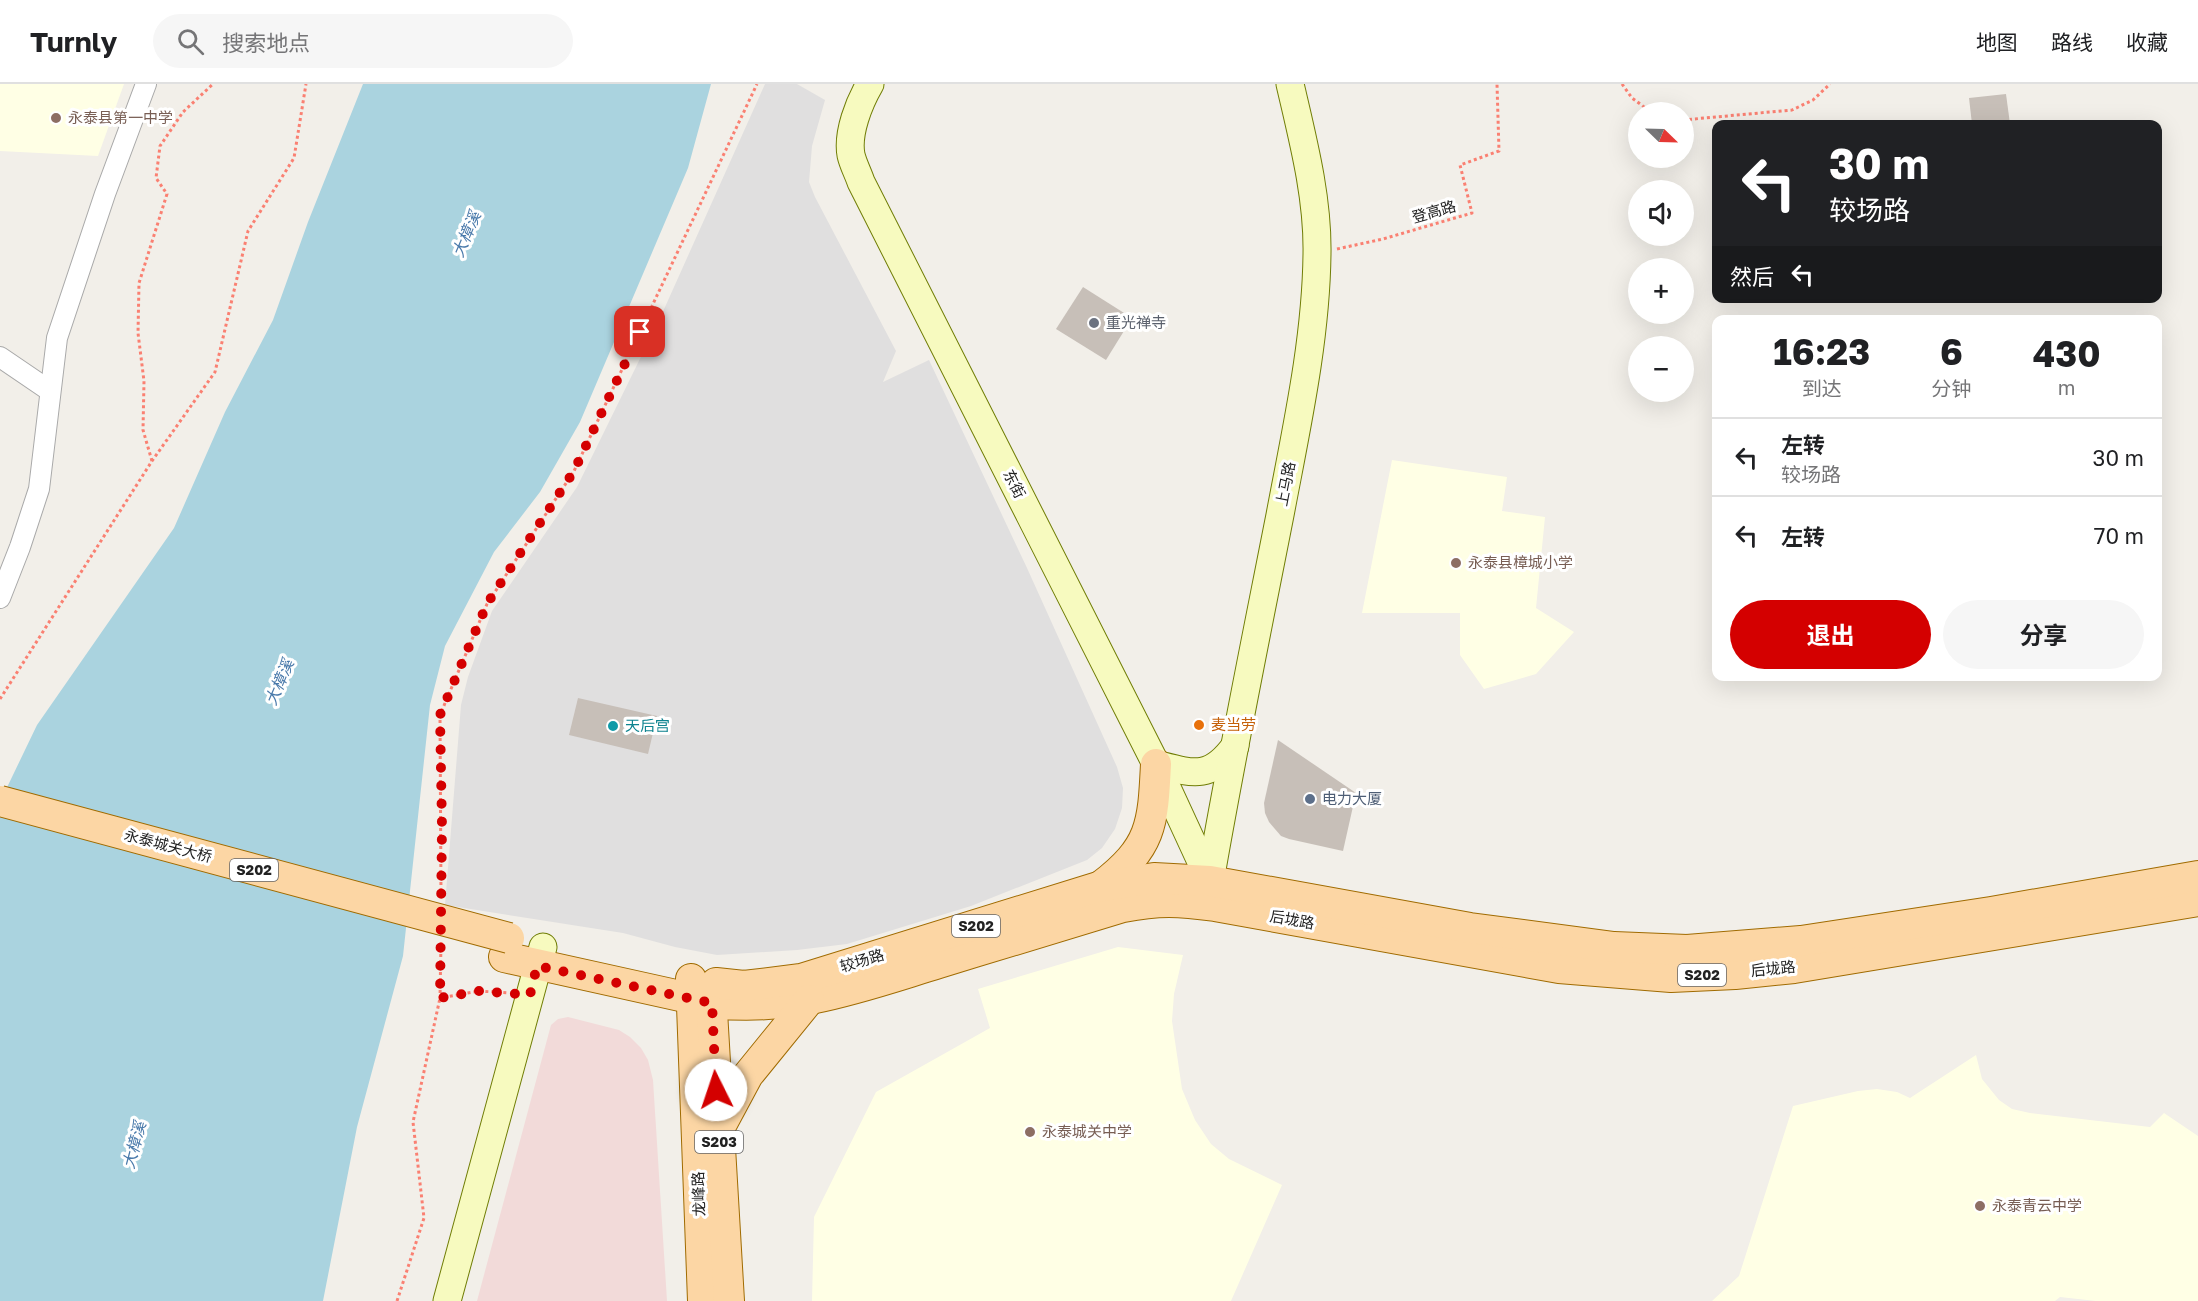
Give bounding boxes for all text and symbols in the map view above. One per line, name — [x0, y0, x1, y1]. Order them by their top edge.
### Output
search box — [153, 14, 573, 68]
text: Turnly — [30, 25, 117, 58]
icon: search — [174, 25, 207, 58]
text: 搜索地点 — [222, 29, 310, 56]
text: 地图 — [1976, 29, 2018, 55]
text: 路线 — [2051, 29, 2093, 55]
text: 收藏 — [2126, 29, 2168, 55]
north arrow — [1628, 102, 1694, 168]
map controls — [1628, 102, 1694, 402]
place label: 永泰县第一中学 — [68, 108, 173, 126]
marker: 永泰县第一中学 — [49, 111, 63, 125]
text: 30 m — [1829, 138, 1929, 188]
icon: left — [1730, 144, 1808, 222]
button: sound — [1628, 180, 1694, 246]
text: 较场路 — [1829, 194, 1910, 226]
street label: 登高路 — [1410, 196, 1458, 226]
water label: 大樟溪 — [447, 206, 485, 260]
button: + — [1628, 258, 1694, 324]
icon: left — [1786, 258, 1819, 291]
text: 然后 — [1730, 263, 1774, 290]
pin — [614, 306, 665, 357]
place label: 重光禅寺 — [1106, 313, 1166, 331]
icon: arrive — [623, 315, 656, 348]
marker: 重光禅寺 — [1087, 316, 1101, 330]
text: 16:23 — [1773, 330, 1870, 373]
text: 6 — [1940, 330, 1963, 373]
text: 430 — [2033, 332, 2101, 375]
button: − — [1628, 336, 1694, 402]
text: m — [2058, 375, 2076, 399]
text: 到达 — [1802, 376, 1842, 400]
text: 分钟 — [1931, 376, 1971, 400]
text: 左转 — [1781, 431, 1825, 458]
icon: left — [1730, 441, 1763, 474]
text: 30 m — [2093, 444, 2144, 471]
street label: 上马路 — [1272, 460, 1298, 508]
text: 较场路 — [1781, 462, 1841, 486]
street label: 东街 — [1000, 466, 1030, 501]
icon: left — [1730, 519, 1763, 552]
text: 70 m — [2094, 522, 2144, 549]
text: 左转 — [1781, 523, 1825, 550]
place label: 永泰县樟城小学 — [1468, 553, 1573, 571]
marker: 永泰县樟城小学 — [1449, 556, 1463, 570]
button: 退出 — [1730, 600, 1931, 669]
button: 分享 — [1943, 600, 2144, 669]
water label: 大樟溪 — [260, 654, 298, 708]
place label: 麦当劳 — [1211, 715, 1256, 733]
place label: 天后宫 — [625, 716, 670, 734]
marker: 麦当劳 — [1192, 718, 1206, 732]
marker: 天后宫 — [606, 719, 620, 733]
place label: 电力大厦 — [1322, 789, 1382, 807]
marker: 电力大厦 — [1303, 792, 1317, 806]
street label: 永泰城关大桥 — [122, 825, 214, 865]
road number: S202 — [230, 859, 278, 881]
street label: 后垅路 — [1268, 906, 1316, 932]
road number: S202 — [952, 915, 1000, 937]
street label: 较场路 — [838, 945, 886, 975]
street label: 后垅路 — [1750, 957, 1796, 979]
road number: S202 — [1678, 964, 1726, 986]
position arrow — [684, 1058, 748, 1122]
water label: 大樟溪 — [118, 1117, 150, 1171]
place label: 永泰城关中学 — [1042, 1122, 1132, 1140]
marker: 永泰城关中学 — [1023, 1125, 1037, 1139]
road number: S203 — [695, 1131, 743, 1153]
street label: 龙峰路 — [688, 1171, 708, 1217]
place label: 永泰青云中学 — [1992, 1196, 2082, 1214]
marker: 永泰青云中学 — [1973, 1199, 1987, 1213]

